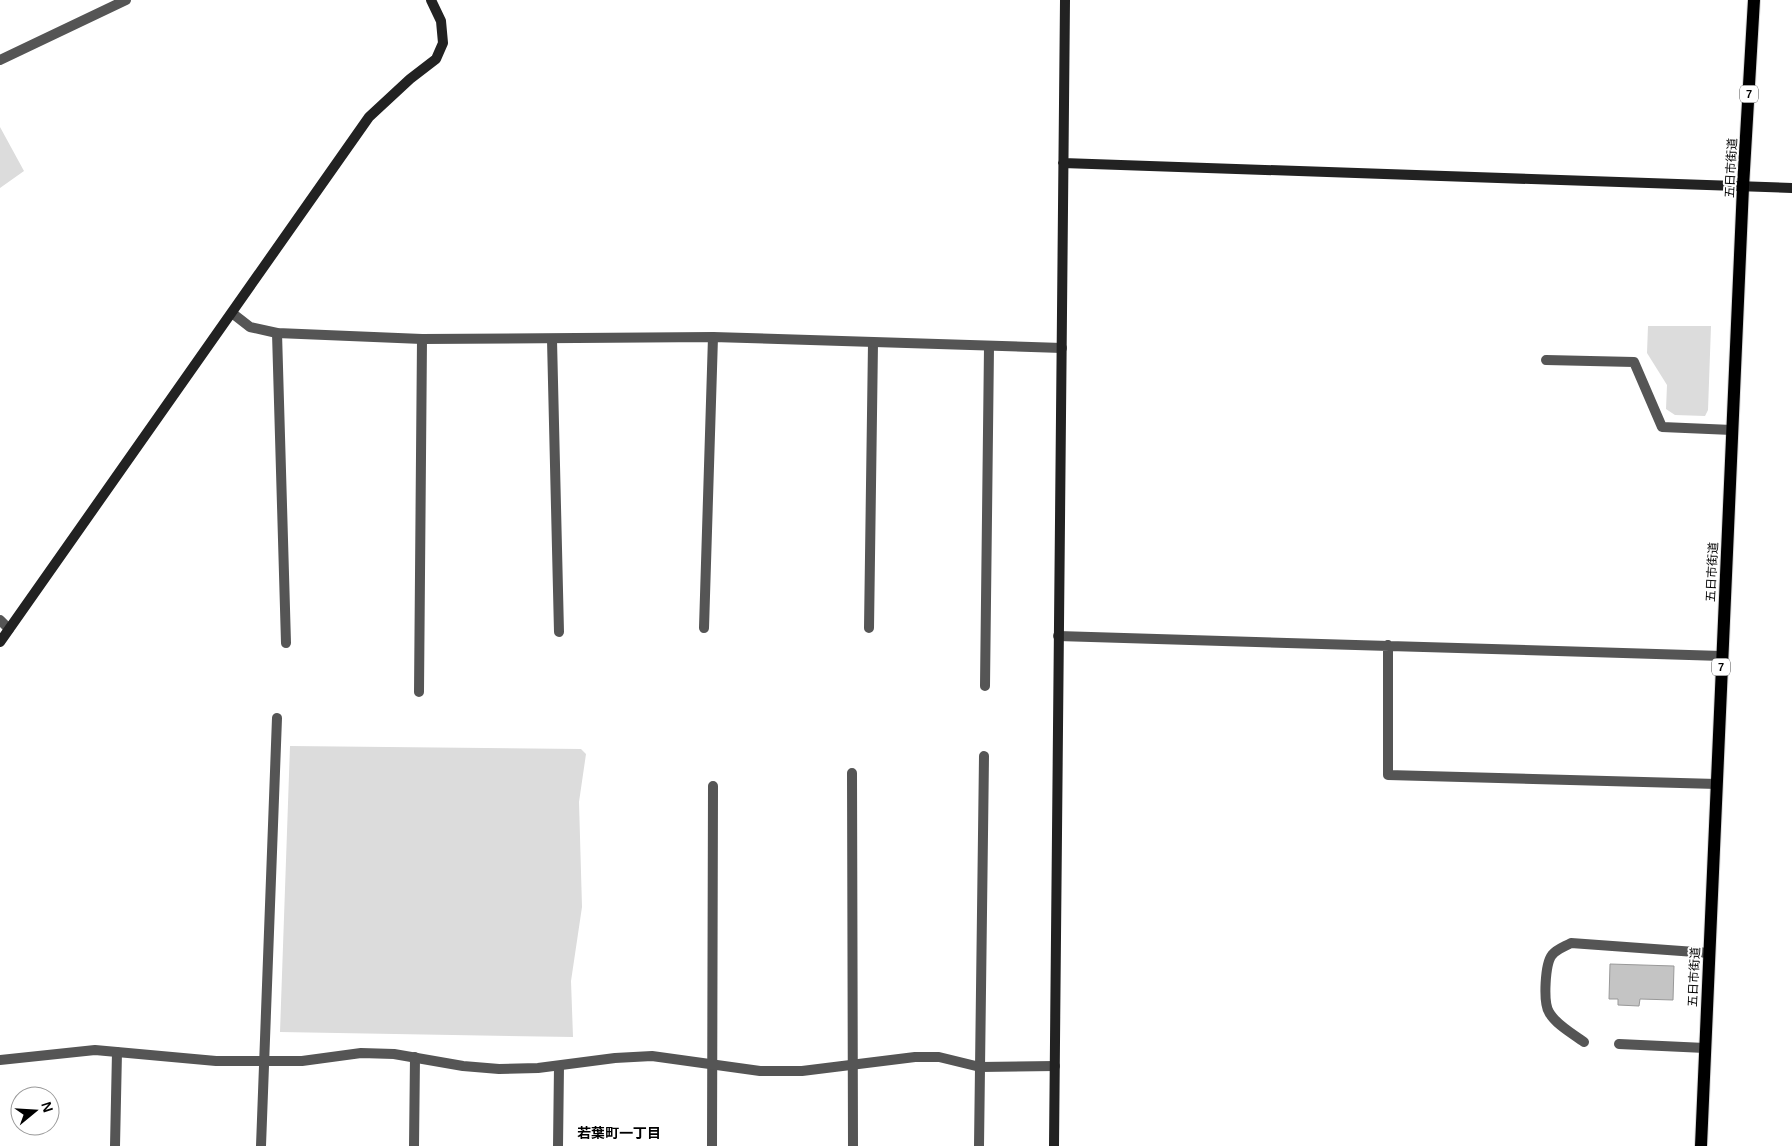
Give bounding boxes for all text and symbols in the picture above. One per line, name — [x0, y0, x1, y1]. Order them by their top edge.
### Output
road number: 7 — [1740, 86, 1758, 102]
street label: 五日市街道 — [1722, 138, 1740, 198]
street label: 五日市街道 — [1703, 542, 1721, 602]
road number: 7 — [1712, 659, 1730, 676]
street label: 五日市街道 — [1685, 947, 1703, 1007]
north arrow — [10, 1086, 60, 1136]
text: N — [38, 1100, 57, 1114]
district label: 若葉町一丁目 — [577, 1125, 661, 1141]

